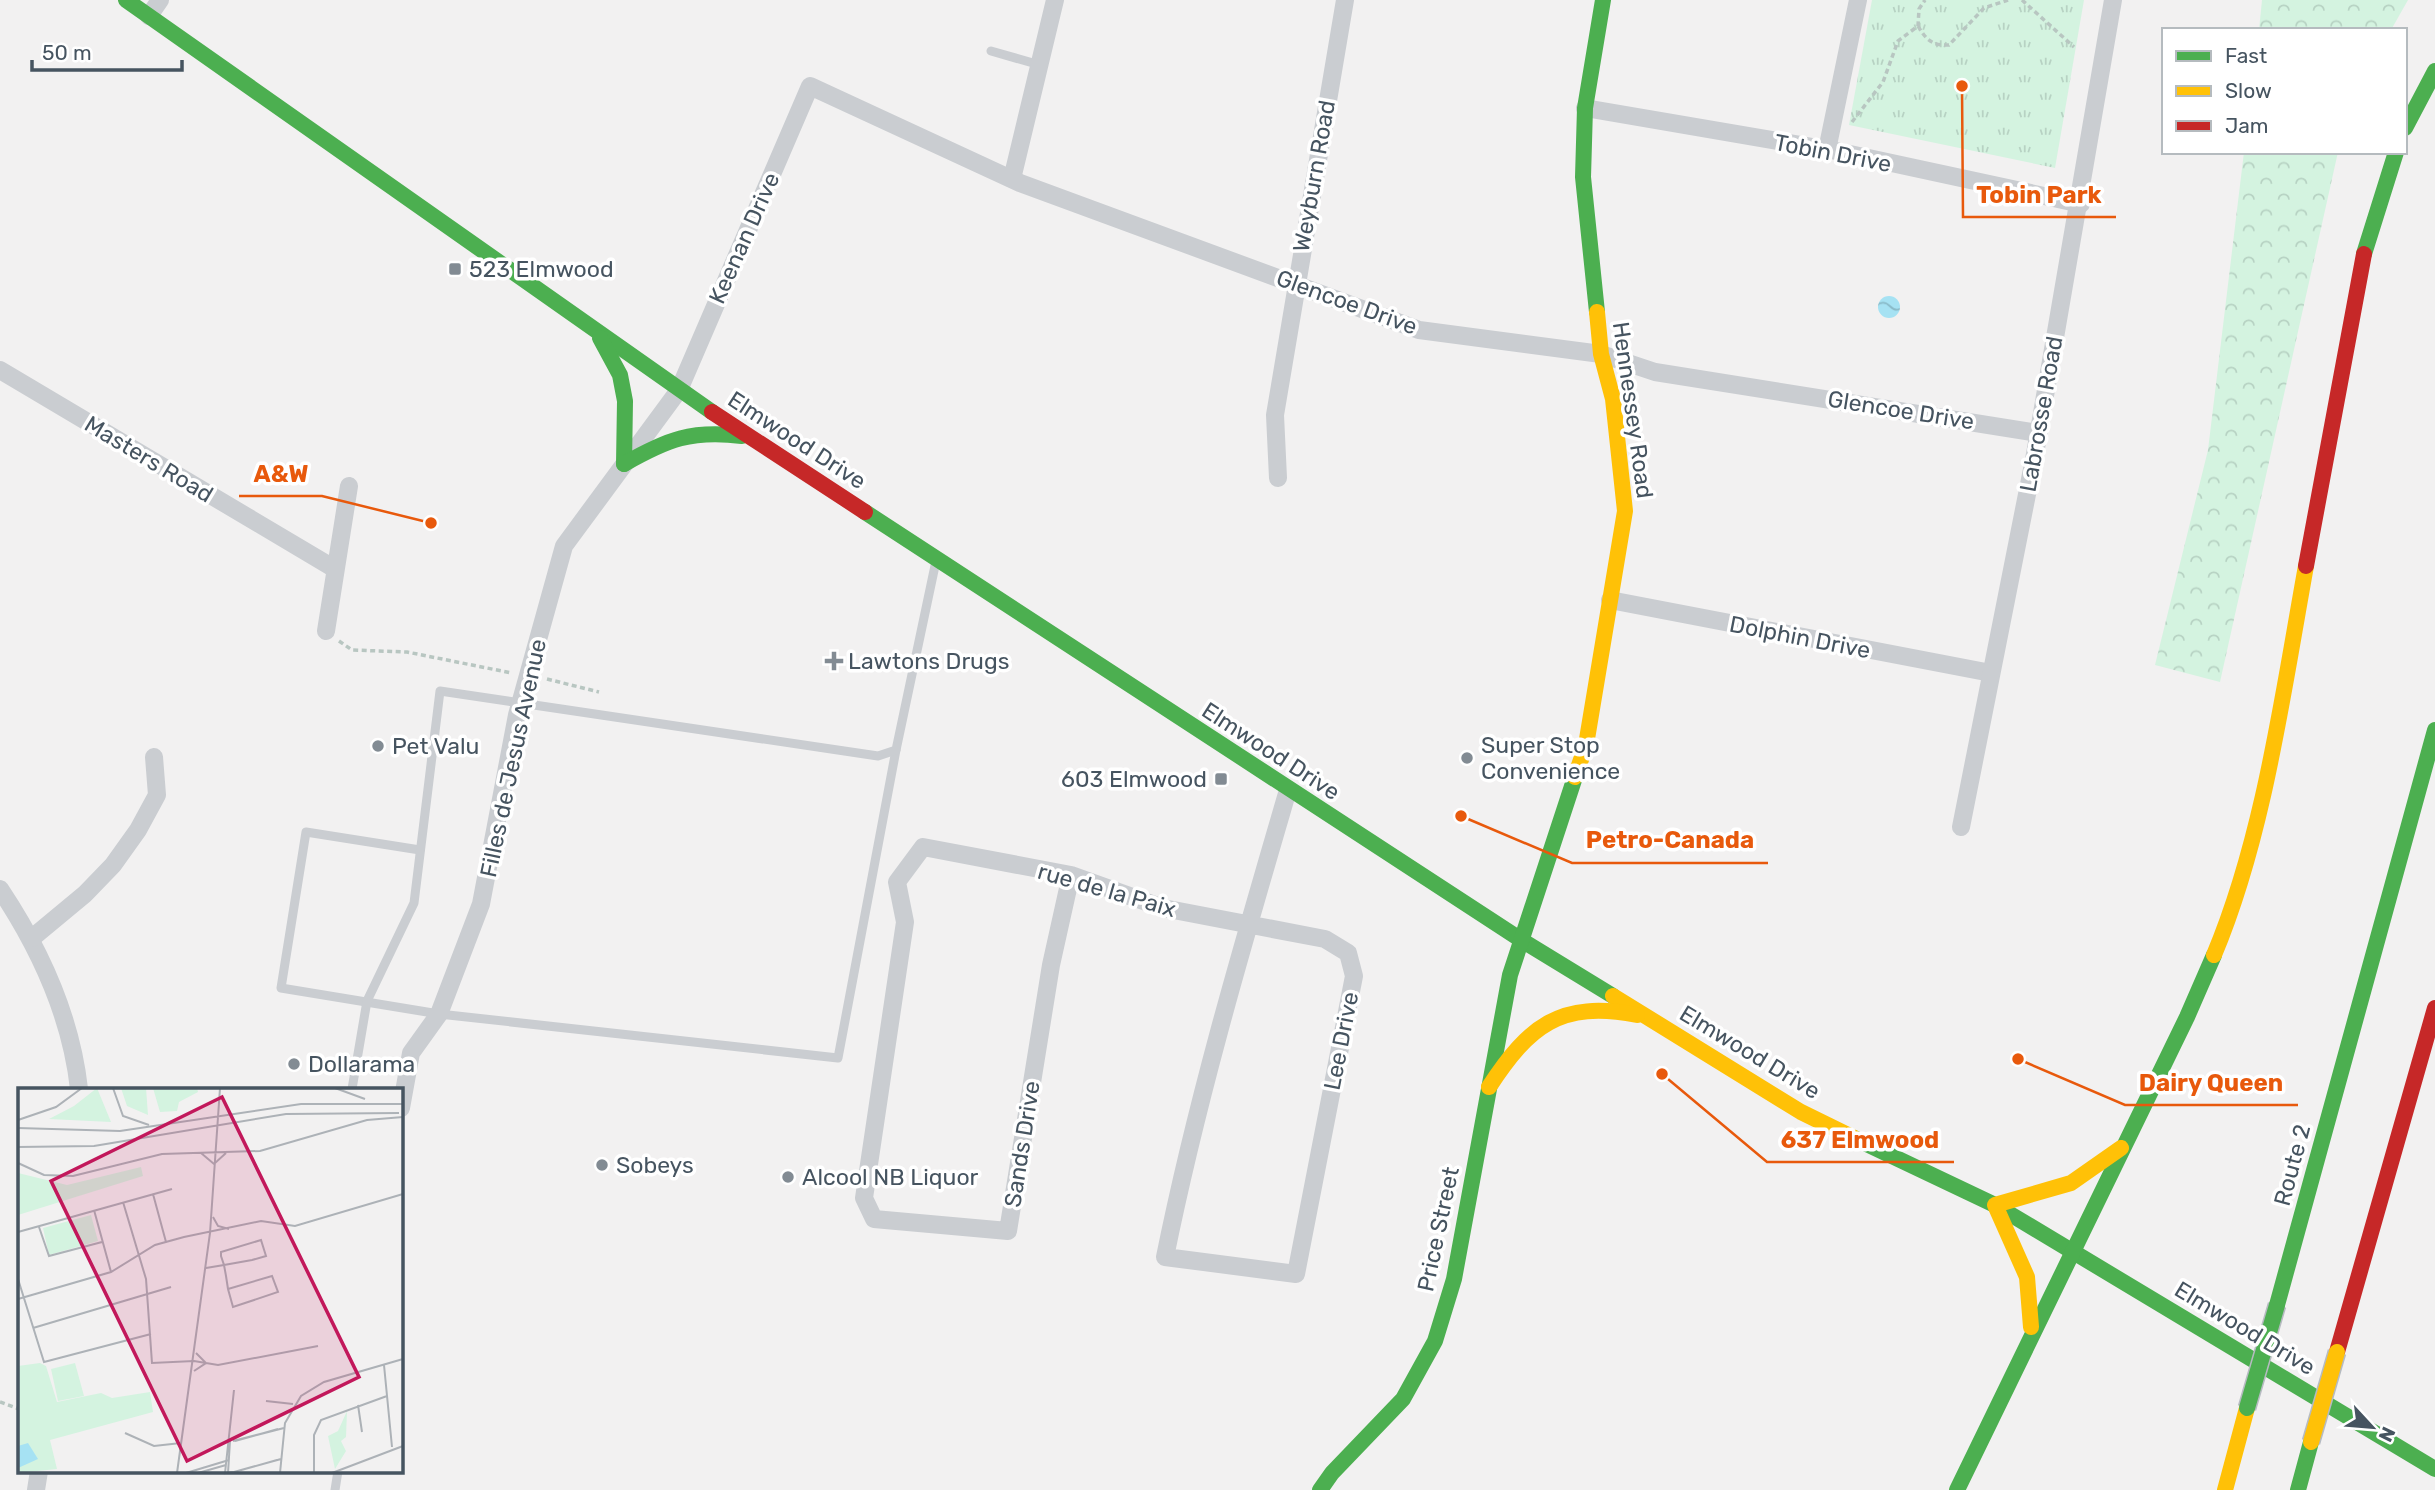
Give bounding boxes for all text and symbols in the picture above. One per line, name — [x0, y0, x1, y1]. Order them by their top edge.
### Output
scale bar — [32, 28, 182, 72]
legend — [2162, 28, 2407, 154]
text: 50 m — [42, 40, 92, 65]
text: Fast — [2225, 43, 2267, 68]
text: Slow — [2225, 78, 2272, 103]
street label: Weyburn Road — [1287, 98, 1341, 254]
text: Jam — [2225, 113, 2269, 138]
street label: Tobin Drive — [1772, 128, 1894, 178]
street label: Keenan Drive — [703, 168, 785, 308]
callout: Tobin Park — [1963, 172, 2116, 217]
text: Tobin Park — [1976, 181, 2102, 209]
place label: 523 Elmwood — [469, 255, 614, 283]
marker: 523 Elmwood — [447, 261, 463, 277]
street label: Glencoe Drive — [1273, 264, 1421, 340]
street label: Hennessey Road — [1607, 320, 1659, 500]
street label: Labrosse Road — [2014, 334, 2068, 494]
street label: Elmwood Drive — [723, 385, 871, 495]
street label: Glencoe Drive — [1826, 385, 1976, 435]
street label: Masters Road — [80, 410, 218, 508]
callout: A&W — [239, 451, 322, 496]
text: A&W — [254, 460, 308, 488]
street label: Dolphin Drive — [1727, 610, 1873, 664]
street label: Filles de Jesus Avenue — [474, 636, 552, 880]
place label: Lawtons Drugs — [848, 647, 1009, 675]
marker: Lawtons Drugs — [826, 653, 842, 669]
street label: Elmwood Drive — [1197, 696, 1345, 806]
place label: Super Stop Convenience — [1481, 731, 1620, 785]
place label: Pet Valu — [392, 732, 479, 760]
marker: Pet Valu — [370, 738, 386, 754]
marker: Super Stop Convenience — [1459, 750, 1475, 766]
place label: 603 Elmwood — [1061, 765, 1207, 793]
marker: 603 Elmwood — [1213, 771, 1229, 787]
callout: Petro-Canada — [1572, 818, 1768, 863]
text: Petro-Canada — [1586, 826, 1754, 854]
street label: rue de la Paix — [1035, 857, 1179, 923]
street label: Lee Drive — [1318, 990, 1364, 1092]
street label: Elmwood Drive — [1675, 999, 1825, 1105]
place label: Dollarama — [308, 1050, 415, 1078]
marker: Dollarama — [286, 1056, 302, 1072]
callout: Dairy Queen — [2125, 1060, 2298, 1105]
text: Dairy Queen — [2139, 1069, 2283, 1097]
street label: Sands Drive — [998, 1079, 1046, 1209]
inset map — [18, 1088, 402, 1472]
callout: 637 Elmwood — [1767, 1117, 1954, 1162]
street label: Route 2 — [2268, 1121, 2316, 1209]
text: 637 Elmwood — [1781, 1126, 1939, 1154]
place label: Sobeys — [616, 1151, 694, 1179]
marker: Sobeys — [594, 1157, 610, 1173]
place label: Alcool NB Liquor — [802, 1163, 979, 1191]
street label: Price Street — [1411, 1164, 1465, 1294]
marker: Alcool NB Liquor — [780, 1169, 796, 1185]
street label: Elmwood Drive — [2170, 1275, 2320, 1381]
north arrow — [2337, 1392, 2407, 1462]
text: N — [2373, 1423, 2400, 1445]

